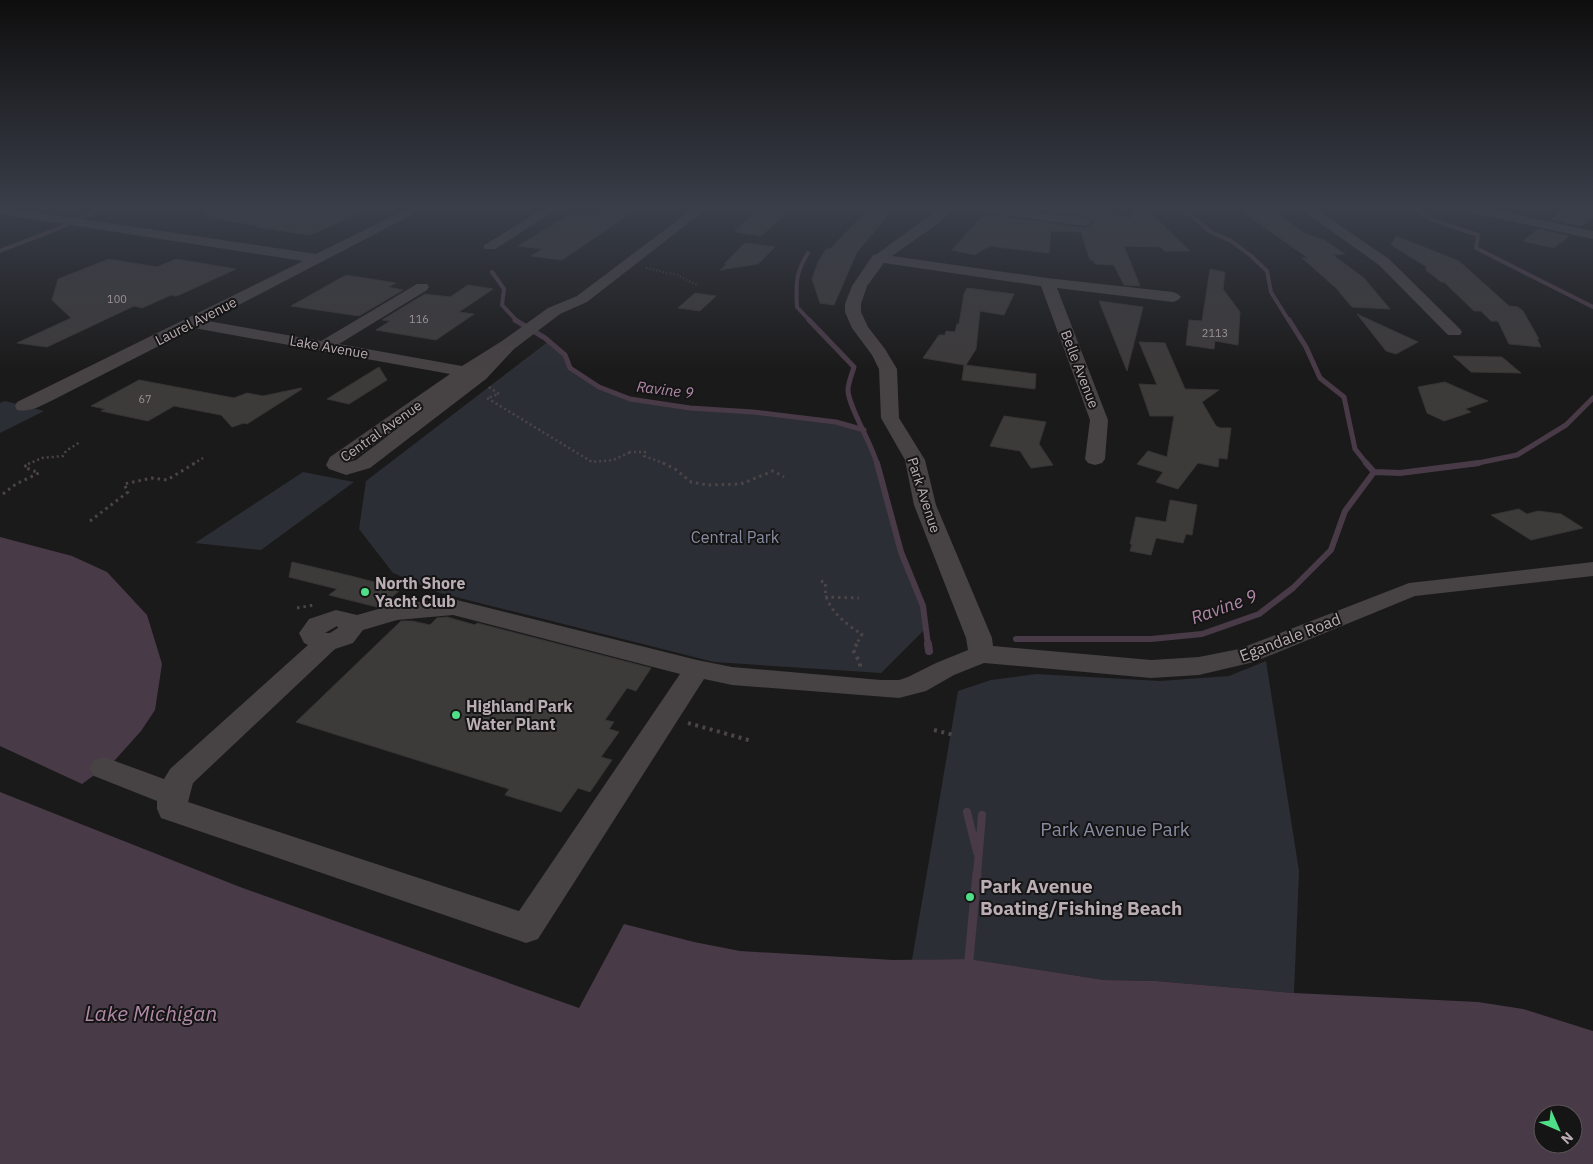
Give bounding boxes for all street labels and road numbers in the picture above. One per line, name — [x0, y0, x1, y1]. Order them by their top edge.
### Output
street label: Laurel Avenue — [152, 293, 240, 349]
street label: Belle Avenue — [1057, 327, 1103, 411]
street label: Lake Avenue — [288, 331, 370, 363]
street label: Central Avenue — [337, 396, 426, 466]
street label: Park Avenue — [903, 455, 945, 535]
street label: Egandale Road — [1237, 609, 1343, 665]

